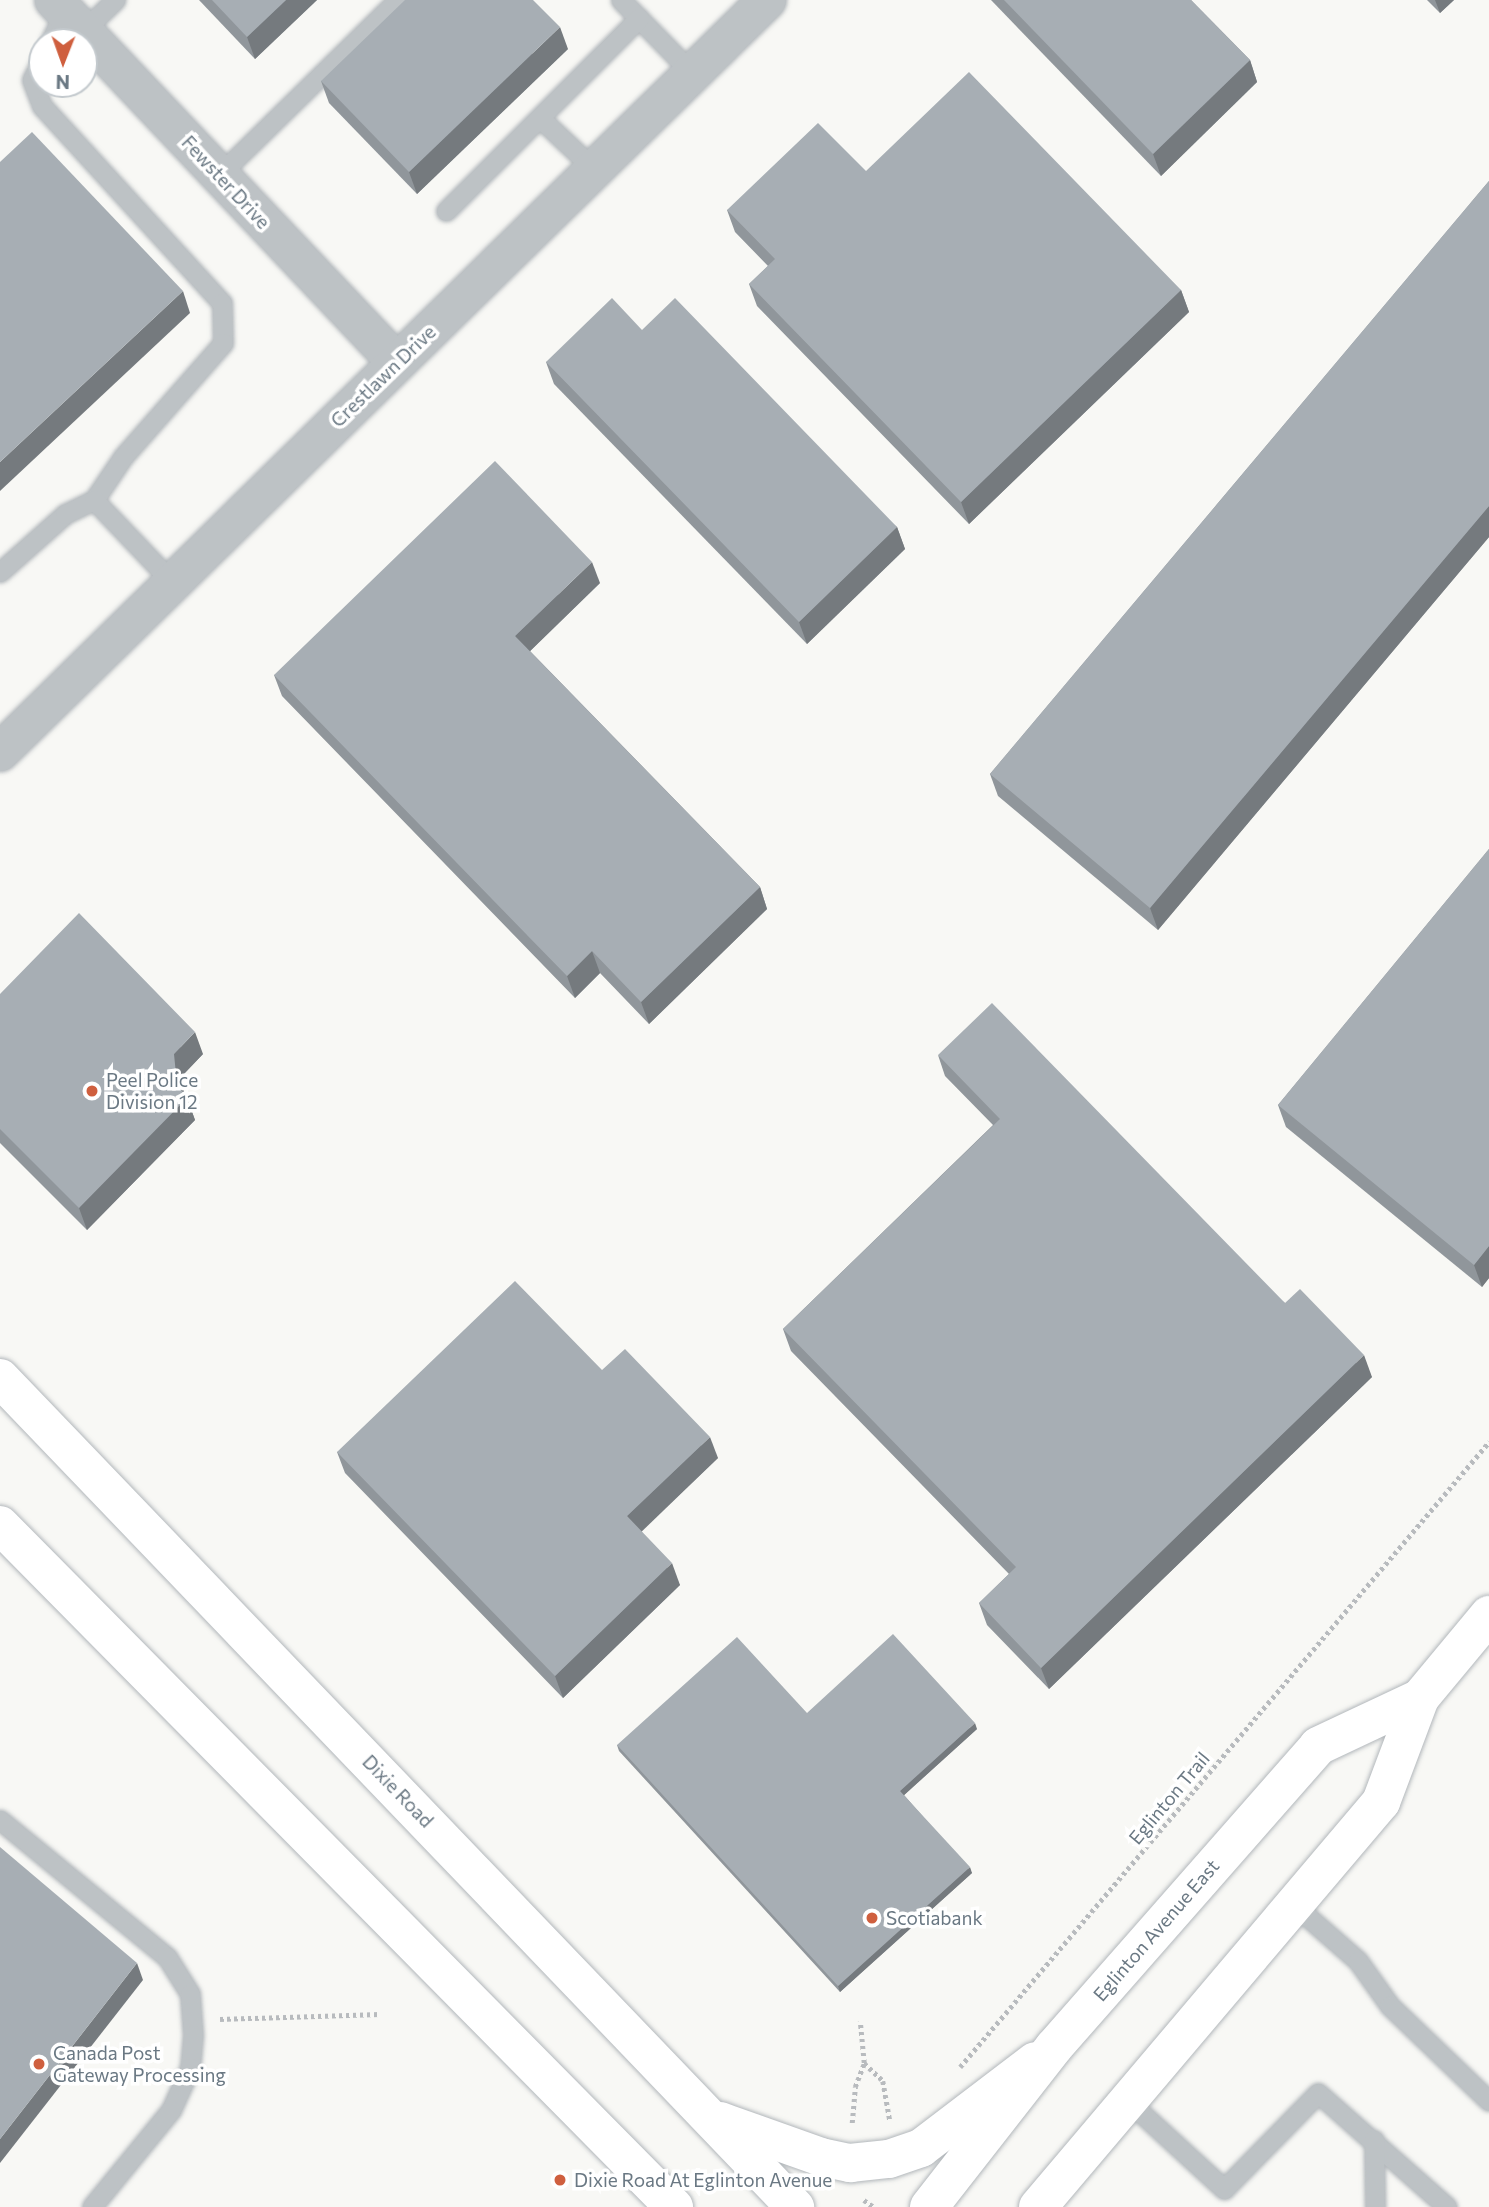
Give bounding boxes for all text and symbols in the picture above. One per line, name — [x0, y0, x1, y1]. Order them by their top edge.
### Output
north arrow — [28, 28, 98, 98]
text: N — [55, 71, 70, 94]
street label: Fewster Drive — [177, 131, 275, 233]
street label: Crestlawn Drive — [326, 320, 440, 432]
place label: Peel Police Division 12 — [106, 1069, 198, 1113]
marker: Peel Police Division 12 — [84, 1083, 100, 1099]
street label: Eglinton Trail — [1124, 1747, 1214, 1849]
street label: Dixie Road — [358, 1750, 438, 1832]
street label: Eglinton Avenue East — [1088, 1854, 1224, 2006]
place label: Scotiabank — [886, 1907, 983, 1929]
marker: Scotiabank — [864, 1910, 880, 1926]
place label: Canada Post Gateway Processing — [53, 2042, 226, 2086]
marker: Canada Post Gateway Processing — [31, 2056, 47, 2072]
place label: Dixie Road At Eglinton Avenue — [574, 2169, 832, 2191]
marker: Dixie Road At Eglinton Avenue — [552, 2172, 568, 2188]

